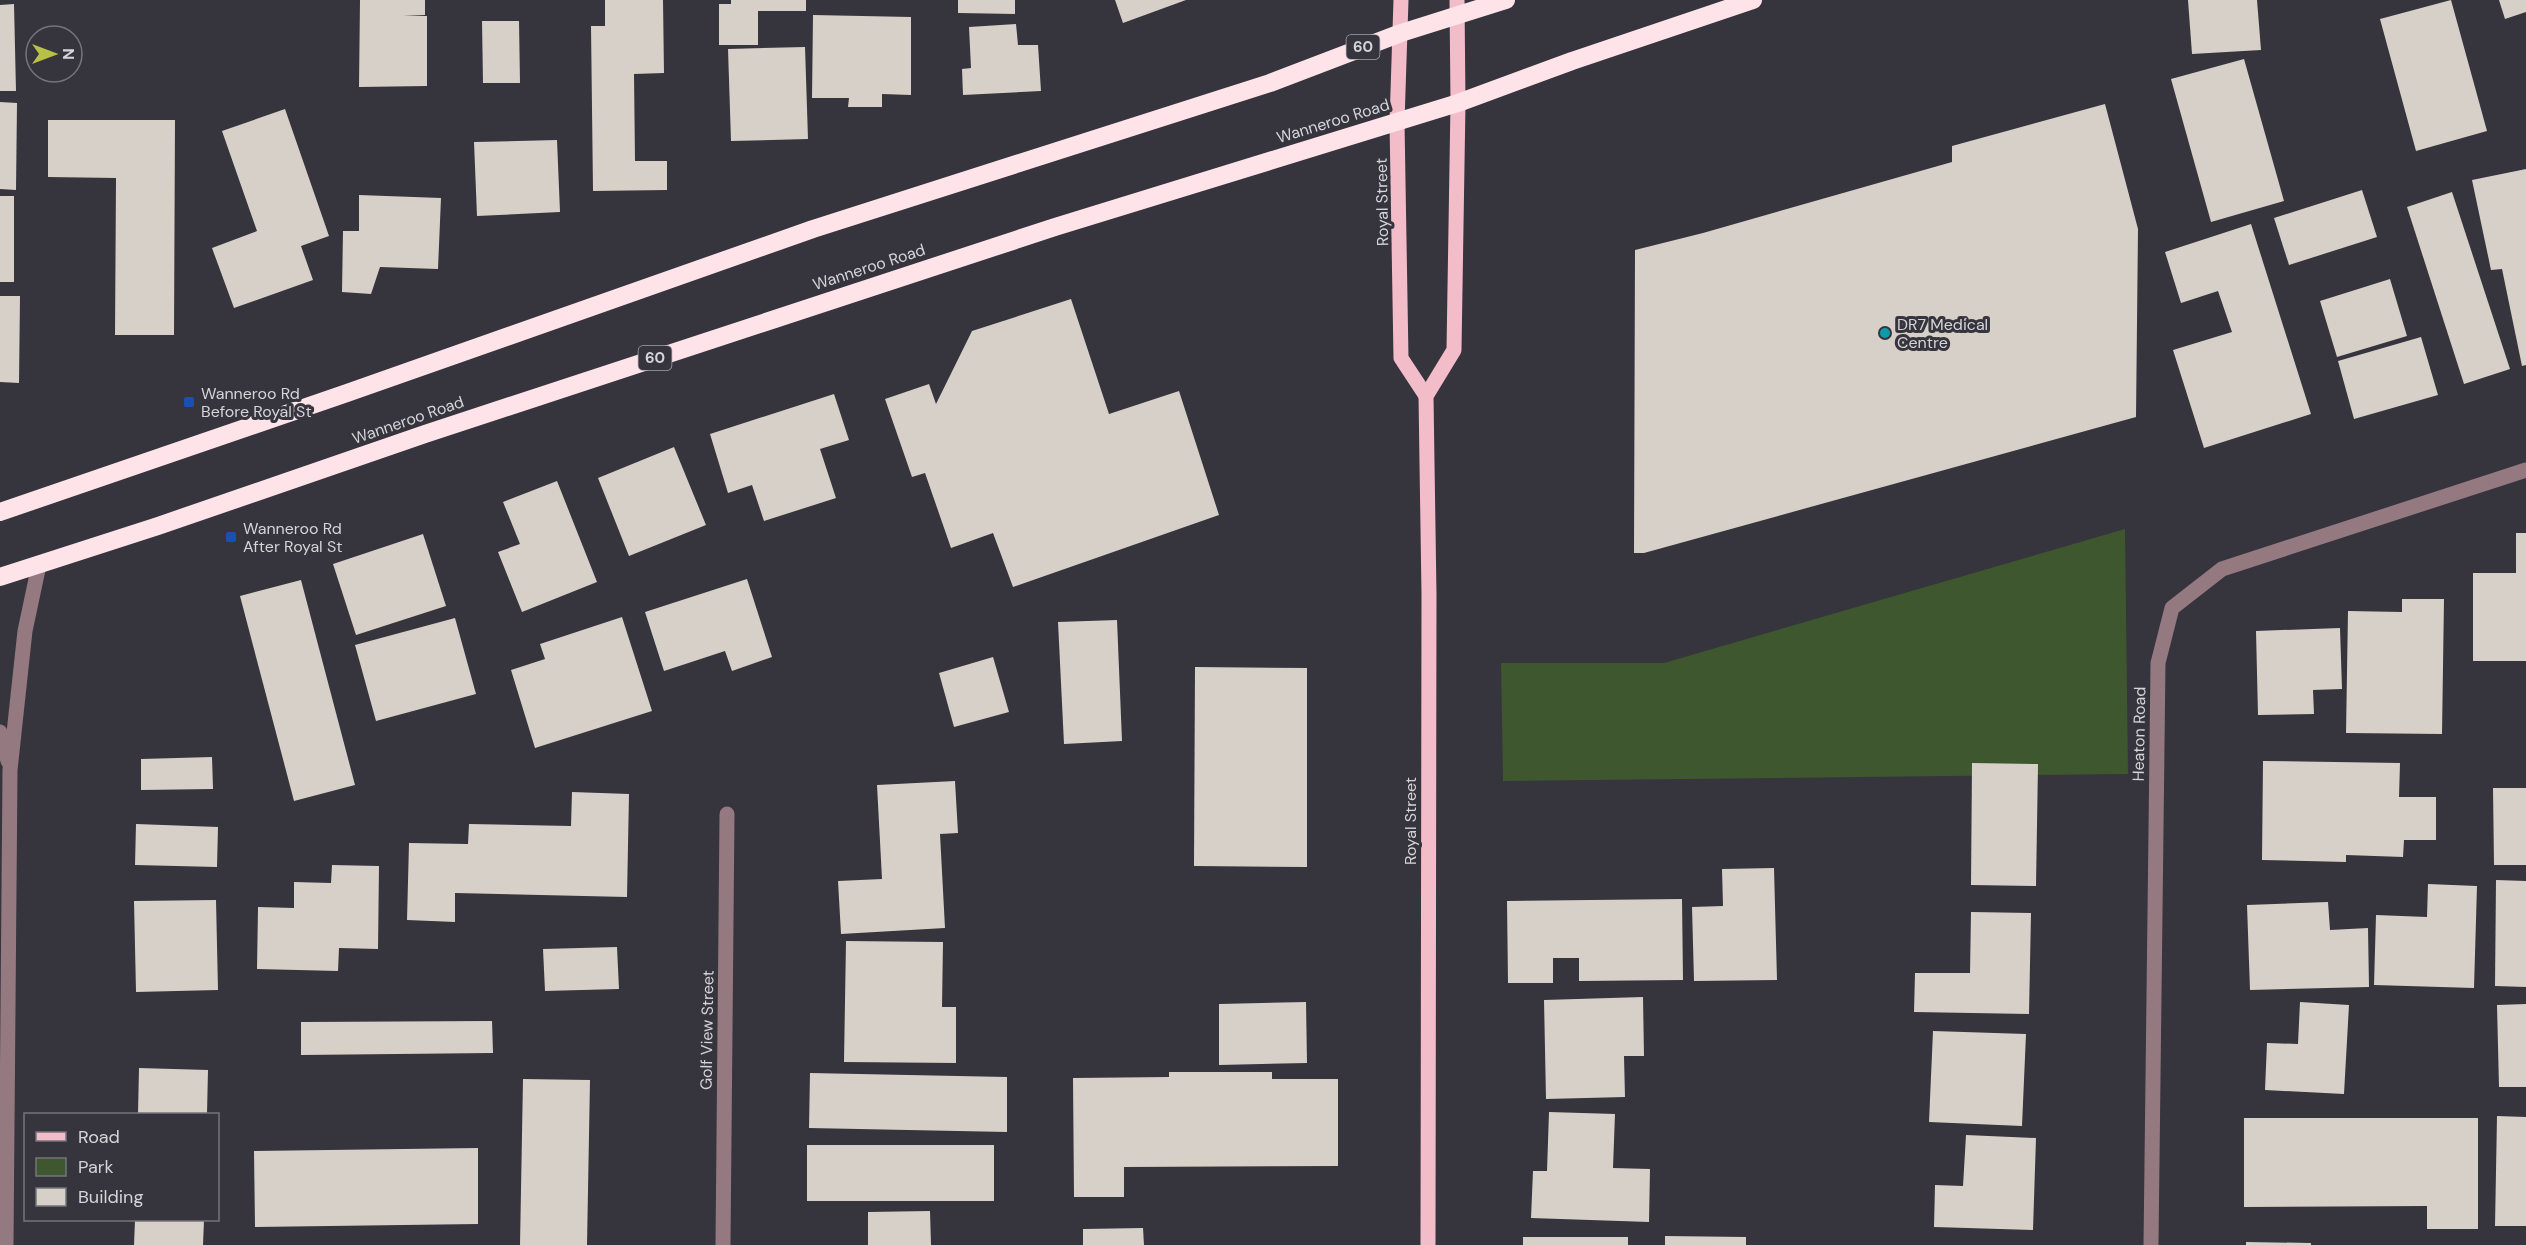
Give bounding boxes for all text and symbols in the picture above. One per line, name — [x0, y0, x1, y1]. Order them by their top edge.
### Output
north arrow — [24, 24, 84, 84]
road number: 60 — [1346, 35, 1380, 59]
text: N — [58, 48, 79, 60]
street label: Wanneroo Road — [1274, 94, 1392, 148]
street label: Royal Street — [1371, 158, 1393, 246]
street label: Wanneroo Road — [810, 239, 928, 295]
place label: DR7 Medical Centre — [1897, 314, 1988, 353]
marker: DR7 Medical Centre — [1878, 326, 1892, 340]
road number: 60 — [638, 346, 672, 370]
place label: Wanneroo Rd Before Royal St — [201, 383, 312, 422]
street label: Wanneroo Road — [349, 391, 467, 449]
marker: Wanneroo Rd Before Royal St — [182, 395, 196, 409]
place label: Wanneroo Rd After Royal St — [243, 518, 342, 557]
marker: Wanneroo Rd After Royal St — [224, 530, 238, 544]
street label: Heaton Road — [2128, 686, 2150, 782]
street label: Royal Street — [1400, 777, 1421, 865]
street label: Golf View Street — [695, 970, 719, 1090]
legend — [24, 1113, 219, 1221]
text: Road — [78, 1125, 120, 1149]
text: Park — [78, 1155, 114, 1179]
text: Building — [78, 1185, 143, 1209]

